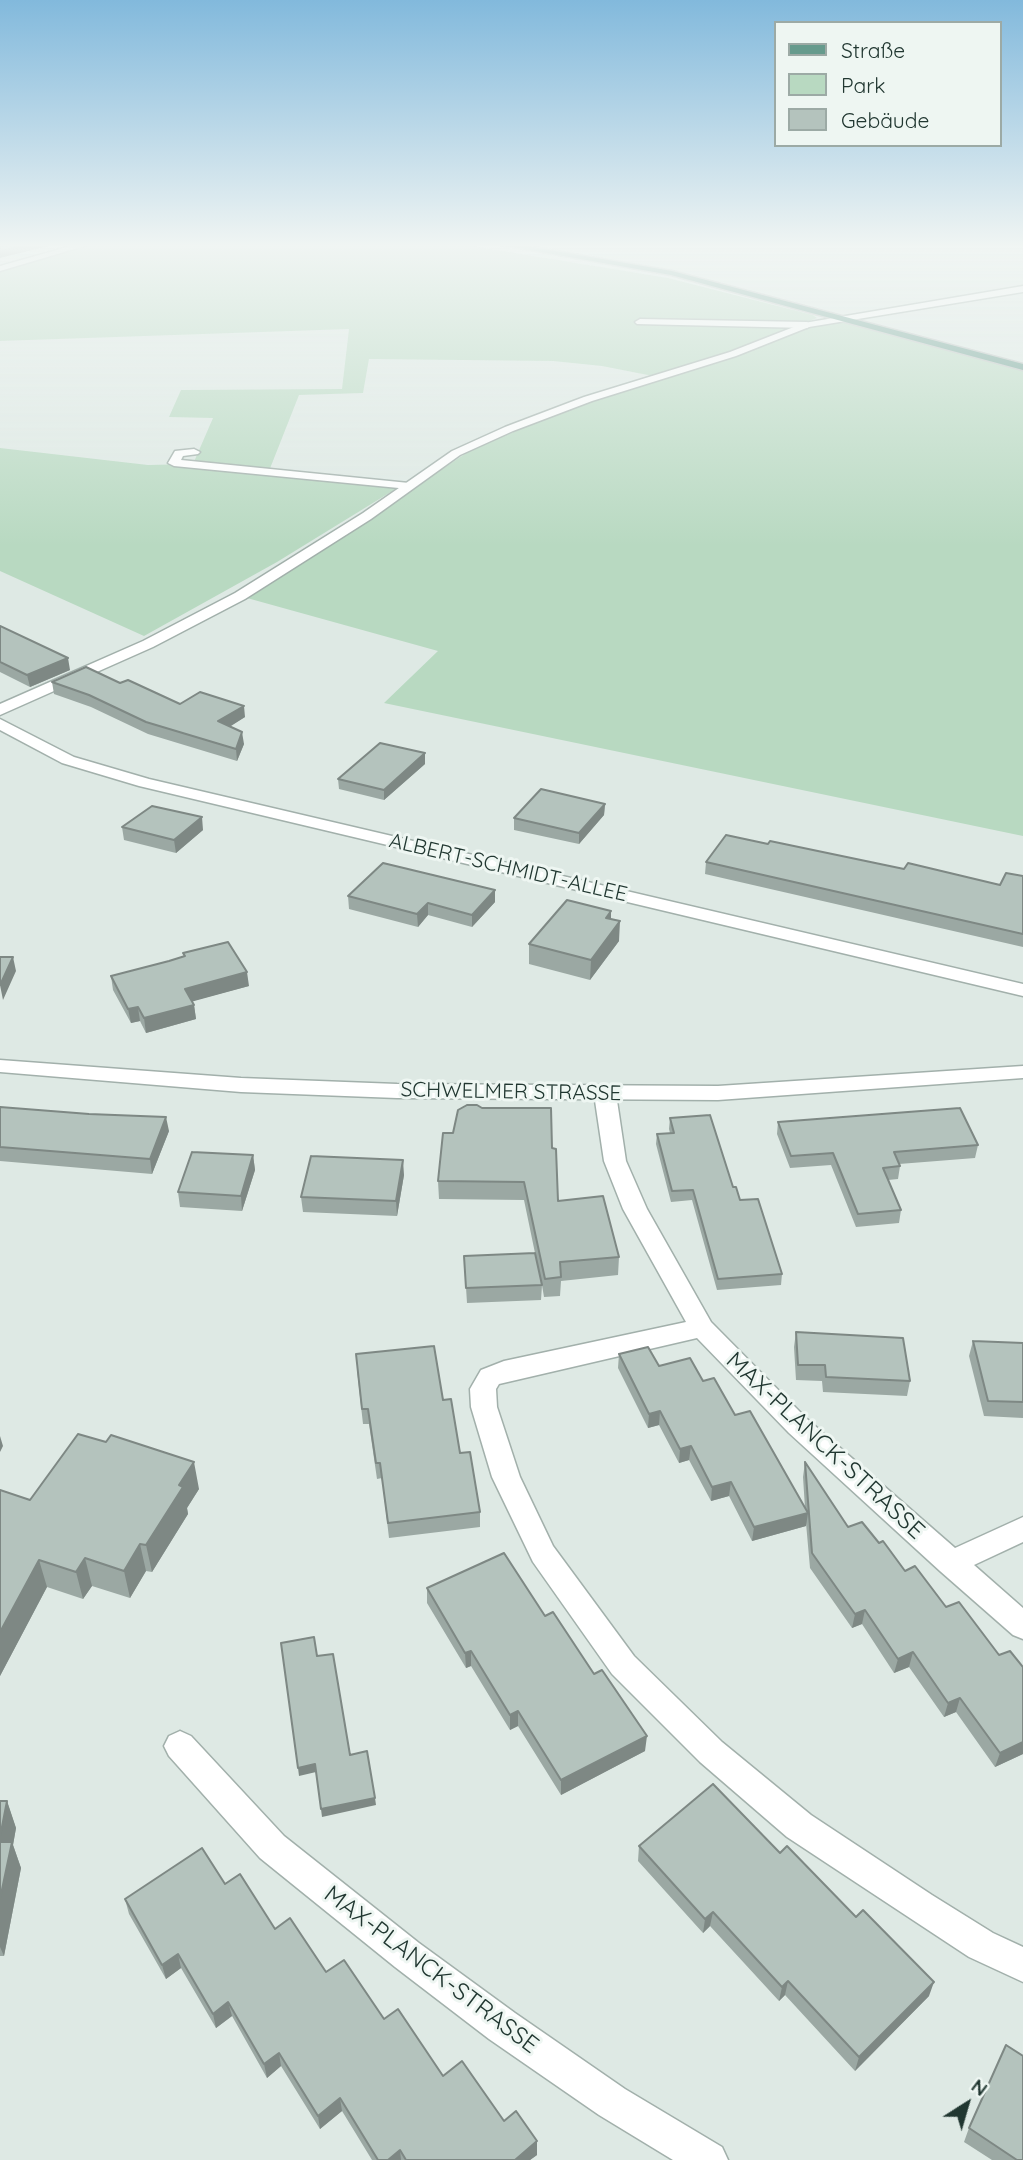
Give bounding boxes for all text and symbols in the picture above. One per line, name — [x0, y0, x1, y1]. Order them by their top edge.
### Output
legend — [774, 21, 1002, 147]
text: Straße — [841, 37, 905, 63]
text: Park — [841, 72, 885, 98]
text: Gebäude — [841, 107, 929, 133]
street label: ALBERT-SCHMIDT-ALLEE — [386, 828, 630, 908]
street label: SCHWELMER STRASSE — [400, 1077, 622, 1107]
street label: MAX-PLANCK-STRASSE — [720, 1347, 930, 1545]
street label: MAX-PLANCK-STRASSE — [318, 1880, 544, 2060]
north arrow — [932, 2069, 1002, 2139]
text: N — [967, 2073, 992, 2101]

